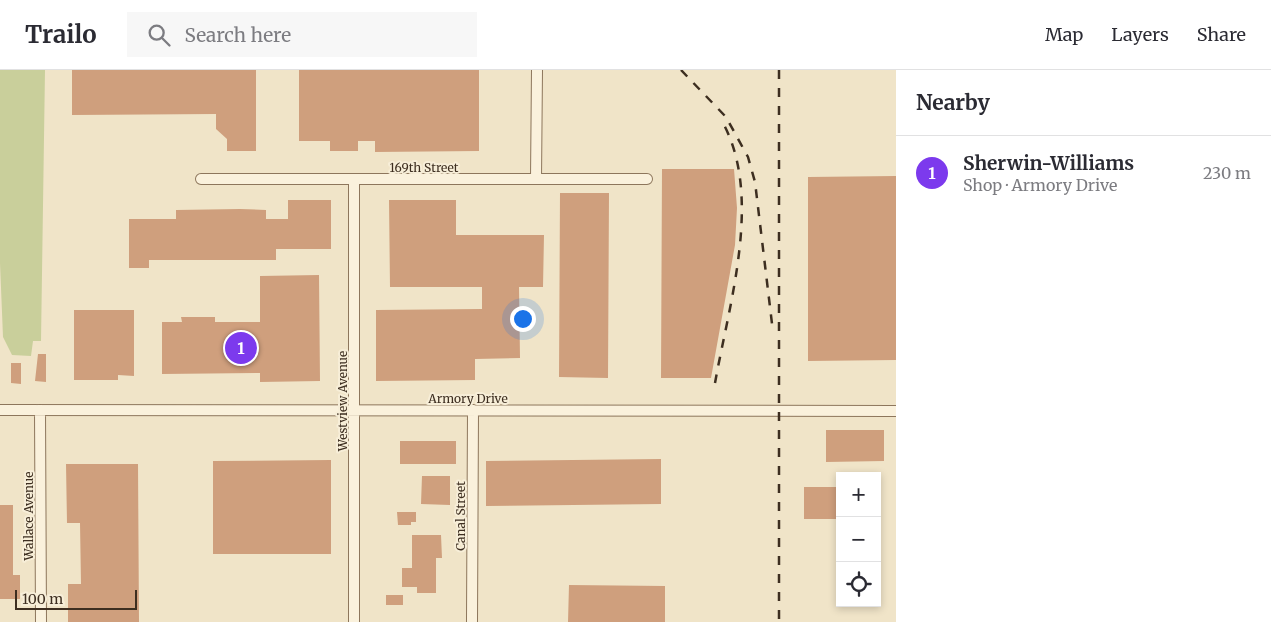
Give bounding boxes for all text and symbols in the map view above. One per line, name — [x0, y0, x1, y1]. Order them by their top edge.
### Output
search box — [127, 12, 477, 57]
text: Trailo — [25, 19, 97, 50]
icon: search — [145, 21, 173, 49]
text: Search here — [185, 23, 291, 47]
text: Map — [1045, 23, 1083, 46]
text: Layers — [1111, 23, 1169, 46]
text: Share — [1197, 23, 1246, 46]
text: Nearby — [916, 89, 990, 116]
text: Sherwin-Williams — [963, 151, 1134, 175]
street label: 169th Street — [390, 160, 459, 175]
text: 1 — [928, 163, 936, 183]
text: 230 m — [1203, 163, 1251, 183]
text: Shop · Armory Drive — [963, 175, 1117, 195]
your location — [510, 306, 536, 332]
pin: 1 — [225, 329, 257, 367]
street label: Westview Avenue — [335, 351, 350, 452]
street label: Armory Drive — [427, 391, 508, 406]
street label: Wallace Avenue — [21, 471, 36, 562]
map controls — [836, 472, 881, 607]
button: + — [836, 472, 881, 517]
street label: Canal Street — [453, 481, 468, 551]
button: − — [836, 517, 881, 562]
button: locate — [836, 562, 881, 607]
scale bar — [15, 587, 138, 610]
text: 100 m — [22, 590, 63, 608]

